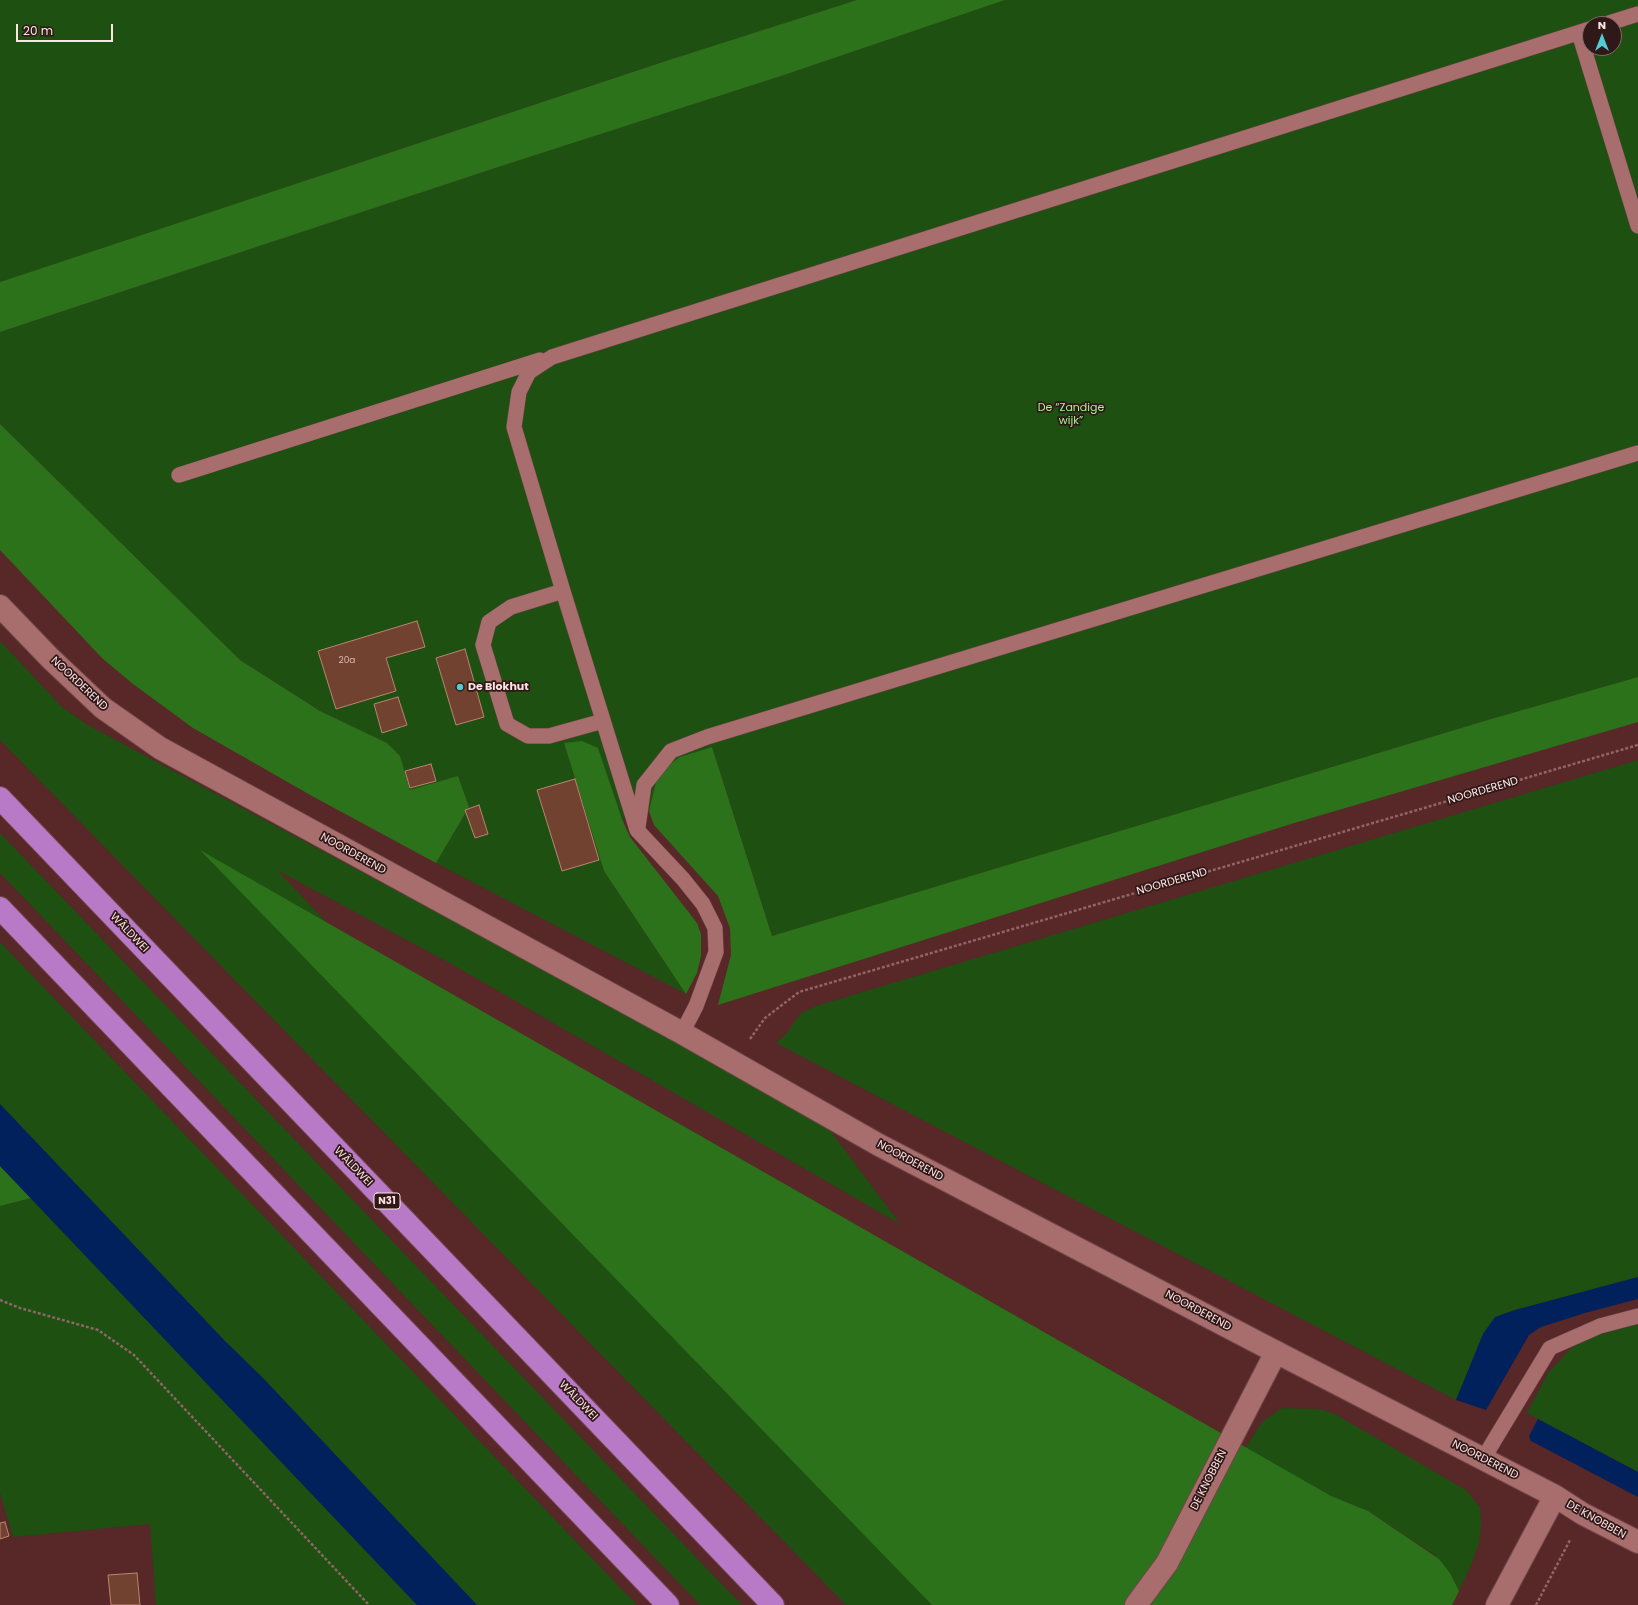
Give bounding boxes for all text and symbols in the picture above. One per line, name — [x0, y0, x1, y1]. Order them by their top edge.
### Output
scale bar — [18, 16, 115, 42]
north arrow — [1582, 16, 1622, 56]
text: N — [1598, 17, 1606, 33]
text: 20 m — [23, 22, 53, 39]
park label: De “Zandige wijk” — [1038, 401, 1104, 427]
street label: NOORDEREND — [48, 654, 110, 714]
house number: 20a — [339, 656, 355, 666]
place label: De Blokhut — [468, 680, 529, 694]
marker: De Blokhut — [455, 682, 465, 692]
street label: NOORDEREND — [1446, 775, 1520, 807]
street label: NOORDEREND — [318, 831, 388, 877]
street label: NOORDEREND — [1135, 866, 1209, 898]
street label: WÂLDWEI — [107, 911, 151, 955]
street label: NOORDEREND — [875, 1138, 945, 1184]
street label: WÂLDWEI — [331, 1145, 375, 1189]
road number: N31 — [374, 1193, 400, 1209]
street label: NOORDEREND — [1163, 1288, 1233, 1334]
street label: WÂLDWEI — [556, 1379, 600, 1423]
street label: NOORDEREND — [1449, 1438, 1521, 1482]
street label: DE KNOBBEN — [1188, 1448, 1230, 1512]
street label: DE KNOBBEN — [1564, 1498, 1628, 1542]

